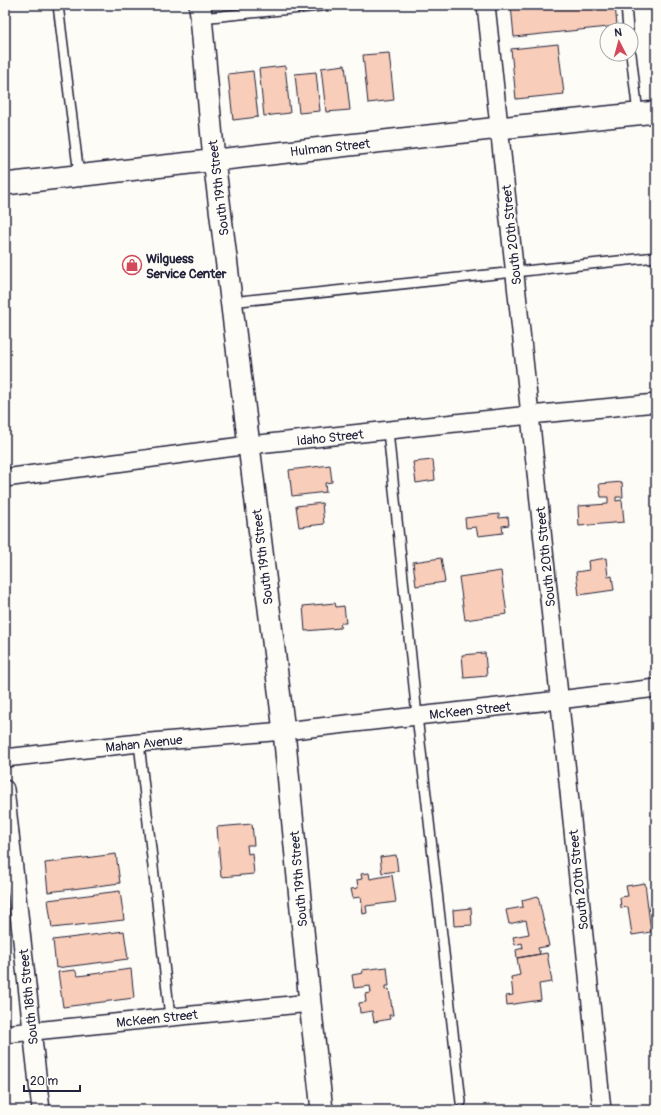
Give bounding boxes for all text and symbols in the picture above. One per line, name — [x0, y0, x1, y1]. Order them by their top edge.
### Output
north arrow — [599, 22, 639, 62]
text: N — [614, 26, 623, 39]
street label: Hulman Street — [289, 136, 372, 160]
street label: South 19th Street — [205, 138, 233, 237]
street label: South 20th Street — [499, 183, 525, 286]
place label: Wilguess Service Center — [146, 251, 227, 282]
shop icon: Wilguess Service Center — [121, 254, 143, 276]
street label: Idaho Street — [296, 426, 365, 449]
street label: South 20th Street — [533, 505, 559, 608]
street label: South 19th Street — [249, 507, 277, 606]
street label: McKeen Street — [429, 699, 512, 723]
street label: Mahan Avenue — [105, 732, 184, 756]
street label: South 20th Street — [566, 828, 592, 931]
street label: South 19th Street — [287, 829, 311, 928]
street label: South 18th Street — [16, 947, 42, 1046]
street label: McKeen Street — [116, 1007, 199, 1031]
scale bar — [24, 1067, 80, 1093]
text: 20 m — [30, 1074, 59, 1089]

